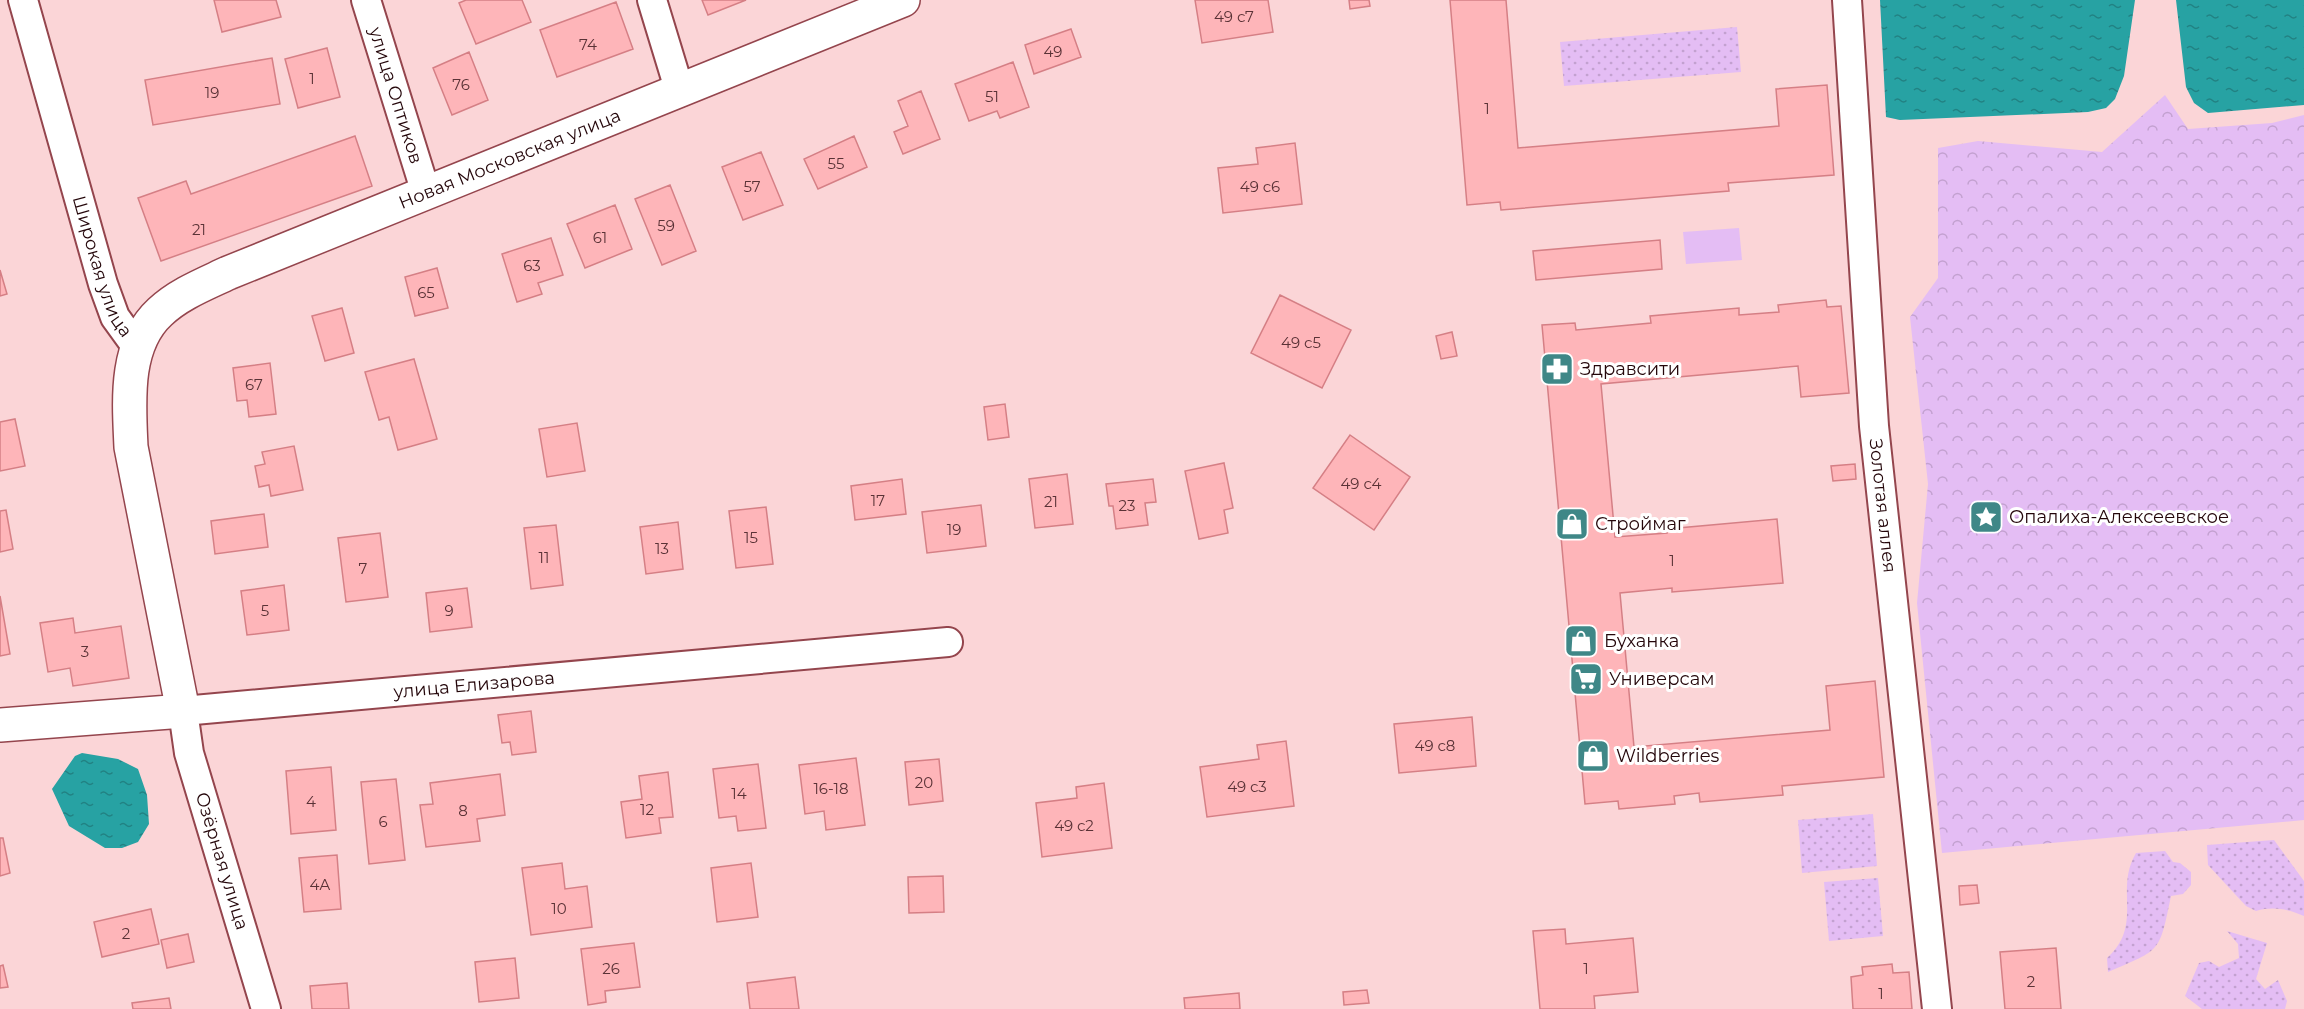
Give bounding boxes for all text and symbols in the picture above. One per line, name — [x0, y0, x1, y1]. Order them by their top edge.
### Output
house number: 49 с7 — [1214, 7, 1254, 26]
street label: улица Оптиков — [364, 24, 427, 167]
house number: 74 — [579, 35, 597, 54]
house number: 49 — [1044, 42, 1062, 61]
house number: 1 — [309, 69, 315, 88]
house number: 76 — [452, 75, 470, 94]
house number: 19 — [205, 83, 219, 102]
house number: 51 — [985, 87, 999, 106]
house number: 1 — [1484, 99, 1490, 118]
street label: Новая Московская улица — [395, 104, 624, 214]
house number: 55 — [828, 154, 844, 173]
house number: 57 — [743, 177, 761, 196]
house number: 49 с6 — [1240, 177, 1280, 196]
street label: Широкая улица — [68, 193, 137, 341]
house number: 59 — [657, 216, 675, 235]
house number: 21 — [192, 220, 206, 239]
house number: 61 — [593, 228, 607, 247]
house number: 63 — [523, 256, 541, 275]
house number: 65 — [417, 283, 435, 302]
house number: 49 с5 — [1281, 333, 1321, 352]
pharmacy icon: Здравсити — [1539, 351, 1575, 387]
place label: Здравсити — [1580, 358, 1680, 380]
house number: 67 — [245, 375, 263, 394]
street label: Золотая аллея — [1864, 437, 1901, 574]
house number: 49 с4 — [1341, 474, 1382, 493]
house number: 17 — [871, 491, 885, 510]
house number: 21 — [1044, 492, 1058, 511]
house number: 23 — [1119, 496, 1135, 515]
place icon: Опалиха-Алексеевское — [1968, 499, 2004, 535]
shop icon: Строймаг — [1554, 506, 1590, 542]
place label: Опалиха-Алексеевское — [2009, 506, 2229, 528]
place label: Строймаг — [1595, 513, 1686, 535]
house number: 19 — [947, 520, 961, 539]
house number: 15 — [744, 528, 758, 547]
house number: 13 — [655, 539, 669, 558]
house number: 11 — [539, 548, 549, 567]
house number: 1 — [1669, 551, 1675, 570]
house number: 7 — [359, 559, 368, 578]
house number: 5 — [261, 601, 269, 620]
house number: 9 — [444, 601, 454, 620]
shop icon: Буханка — [1563, 623, 1599, 659]
place label: Буханка — [1604, 630, 1679, 652]
house number: 3 — [81, 642, 89, 661]
supermarket icon: Универсам — [1568, 661, 1604, 697]
street label: улица Елизарова — [391, 667, 556, 703]
place label: Универсам — [1609, 668, 1714, 690]
house number: 49 с8 — [1415, 736, 1455, 755]
shop icon: Wildberries — [1575, 738, 1611, 774]
place label: Wildberries — [1616, 745, 1720, 767]
house number: 20 — [915, 773, 933, 792]
house number: 49 с3 — [1227, 777, 1267, 796]
house number: 16-18 — [813, 779, 849, 798]
house number: 14 — [731, 784, 747, 803]
street label: Озёрная улица — [191, 789, 253, 933]
house number: 4 — [306, 792, 316, 811]
house number: 12 — [640, 800, 654, 819]
house number: 8 — [458, 801, 468, 820]
house number: 6 — [378, 812, 388, 831]
house number: 49 с2 — [1054, 816, 1094, 835]
house number: 4А — [309, 875, 331, 894]
house number: 10 — [551, 899, 567, 918]
house number: 2 — [122, 924, 130, 943]
house number: 26 — [602, 959, 620, 978]
house number: 1 — [1583, 959, 1589, 978]
house number: 2 — [2027, 972, 2035, 991]
house number: 1 — [1878, 984, 1884, 1003]

